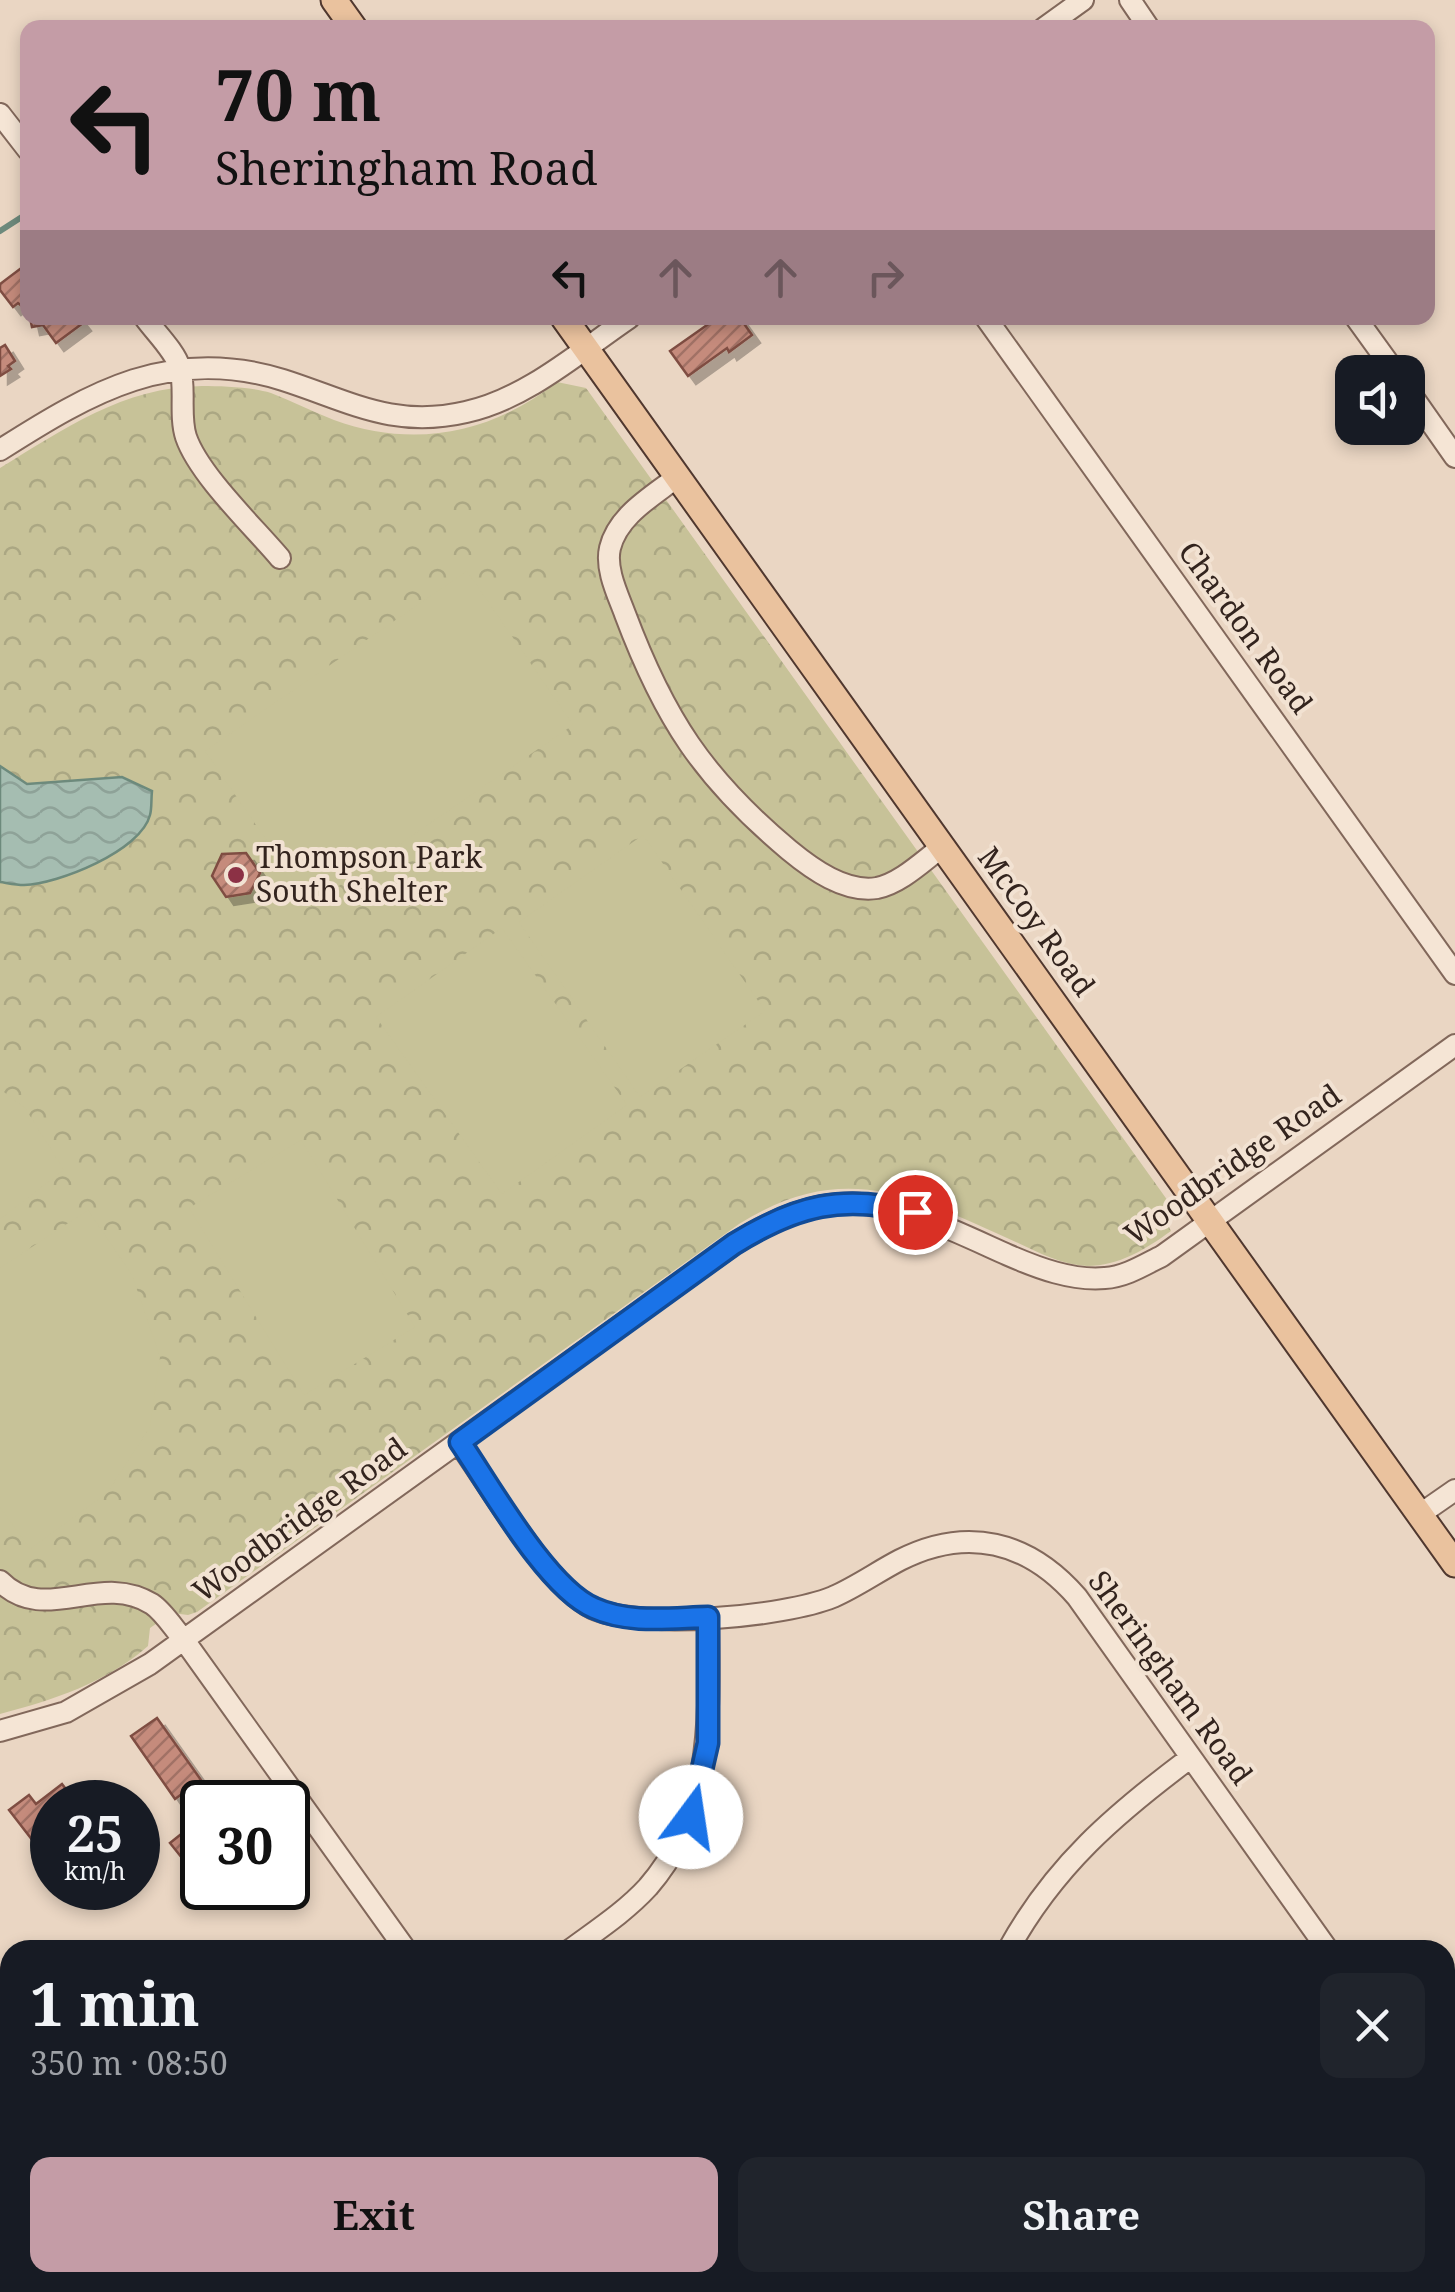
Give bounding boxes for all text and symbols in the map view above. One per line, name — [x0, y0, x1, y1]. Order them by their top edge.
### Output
text: 70 m — [215, 46, 381, 142]
icon: left — [50, 60, 180, 190]
text: Sheringham Road — [215, 137, 598, 198]
icon: left — [543, 250, 598, 305]
icon: ahead — [648, 250, 703, 305]
icon: ahead — [753, 250, 808, 305]
icon: right — [858, 250, 913, 305]
map controls — [1335, 355, 1425, 445]
button: sound — [1335, 355, 1425, 445]
street label: Chardon Road — [1170, 533, 1323, 722]
place label: Thompson Park South Shelter — [256, 836, 483, 911]
street label: McCoy Road — [969, 838, 1105, 1004]
marker: Thompson Park South Shelter — [225, 864, 247, 886]
street label: Woodbridge Road — [1116, 1074, 1349, 1254]
pin — [873, 1170, 958, 1255]
icon: arrive — [888, 1185, 943, 1240]
street label: Woodbridge Road — [184, 1427, 415, 1610]
street label: Sheringham Road — [1080, 1562, 1263, 1792]
position arrow — [639, 1765, 743, 1869]
speed limit sign: 30 — [180, 1780, 310, 1910]
text: 25 — [67, 1799, 123, 1867]
text: km/h — [64, 1853, 126, 1887]
text: 1 min — [30, 1962, 200, 2044]
button: close — [1320, 1973, 1425, 2078]
text: 350 m · 08:50 — [30, 2041, 228, 2084]
button: Exit — [30, 2157, 718, 2272]
button: Share — [738, 2157, 1425, 2272]

